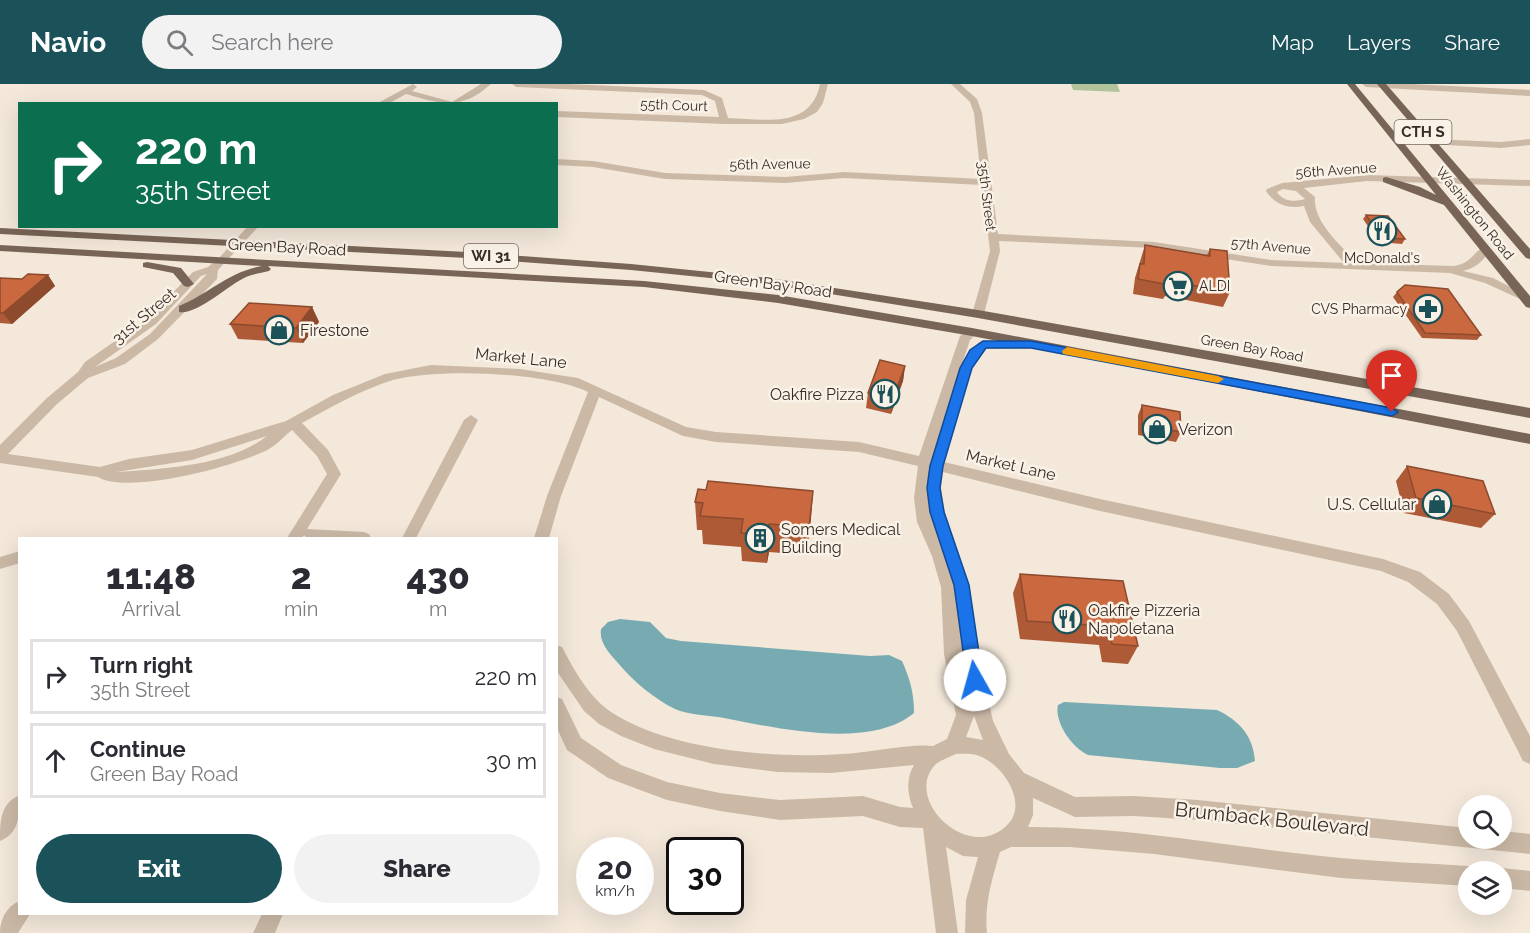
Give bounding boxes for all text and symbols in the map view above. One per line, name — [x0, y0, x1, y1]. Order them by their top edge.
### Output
search box — [142, 15, 562, 69]
text: Navio — [30, 26, 106, 59]
icon: search — [163, 26, 196, 59]
text: Search here — [211, 29, 333, 55]
text: Map — [1271, 30, 1314, 55]
text: Layers — [1347, 30, 1411, 55]
text: Share — [1444, 30, 1500, 55]
street label: 55th Court — [640, 96, 708, 114]
road number: CTH S — [1394, 120, 1452, 144]
text: 220 m — [135, 125, 257, 174]
icon: right — [36, 126, 114, 204]
street label: 56th Avenue — [729, 155, 811, 173]
street label: 56th Avenue — [1295, 159, 1377, 181]
street label: 35th Street — [975, 160, 999, 232]
street label: Washington Road — [1433, 163, 1517, 263]
text: 35th Street — [135, 175, 271, 206]
restaurant icon: McDonald's — [1366, 215, 1398, 247]
street label: Green Bay Road — [227, 234, 347, 260]
street label: 57th Avenue — [1230, 235, 1312, 257]
road number: WI 31 — [464, 244, 518, 268]
place label: McDonald's — [1344, 250, 1420, 266]
street label: Green Bay Road — [713, 266, 833, 302]
supermarket icon: ALDI — [1162, 270, 1194, 302]
place label: ALDI — [1199, 278, 1230, 294]
street label: 31st Street — [108, 284, 180, 348]
pharmacy icon: CVS Pharmacy — [1412, 293, 1444, 325]
place label: CVS Pharmacy — [1311, 301, 1407, 317]
shop icon: Firestone — [263, 314, 295, 346]
place label: Firestone — [300, 321, 369, 340]
street label: Green Bay Road — [1199, 331, 1305, 365]
street label: Market Lane — [474, 344, 568, 372]
pin — [1366, 350, 1417, 412]
icon: arrive — [1375, 359, 1408, 392]
restaurant icon: Oakfire Pizza — [869, 378, 901, 410]
place label: Oakfire Pizza — [770, 385, 864, 404]
shop icon: Verizon — [1141, 413, 1173, 445]
place label: Verizon — [1178, 420, 1233, 439]
street label: Market Lane — [964, 445, 1058, 485]
shop icon: U.S. Cellular — [1421, 488, 1453, 520]
place label: U.S. Cellular — [1327, 495, 1416, 514]
place label: Somers Medical Building — [781, 520, 901, 557]
building icon: Somers Medical Building — [744, 522, 776, 554]
text: 11:48 — [106, 555, 196, 597]
text: 2 — [291, 555, 312, 597]
text: 430 — [406, 555, 470, 597]
text: Arrival — [122, 597, 180, 621]
text: min — [284, 597, 318, 621]
text: m — [429, 597, 447, 621]
place label: Oakfire Pizzeria Napoletana — [1088, 601, 1200, 638]
restaurant icon: Oakfire Pizzeria Napoletana — [1051, 603, 1083, 635]
position arrow — [943, 648, 1007, 712]
text: Turn right — [90, 652, 193, 678]
icon: right — [39, 660, 72, 693]
text: 220 m — [475, 664, 537, 690]
text: 35th Street — [90, 678, 191, 702]
text: Continue — [90, 736, 186, 762]
icon: ahead — [39, 744, 72, 777]
text: 30 m — [486, 748, 537, 774]
text: Green Bay Road — [90, 762, 239, 786]
map controls — [1458, 795, 1512, 915]
button: search — [1458, 795, 1512, 849]
street label: Brumback Boulevard — [1174, 797, 1370, 841]
button: Exit — [36, 834, 282, 903]
button: Share — [294, 834, 540, 903]
speed limit sign: 30 — [666, 837, 744, 915]
text: 20 — [597, 851, 633, 886]
button: layers — [1458, 861, 1512, 915]
text: km/h — [595, 882, 635, 900]

